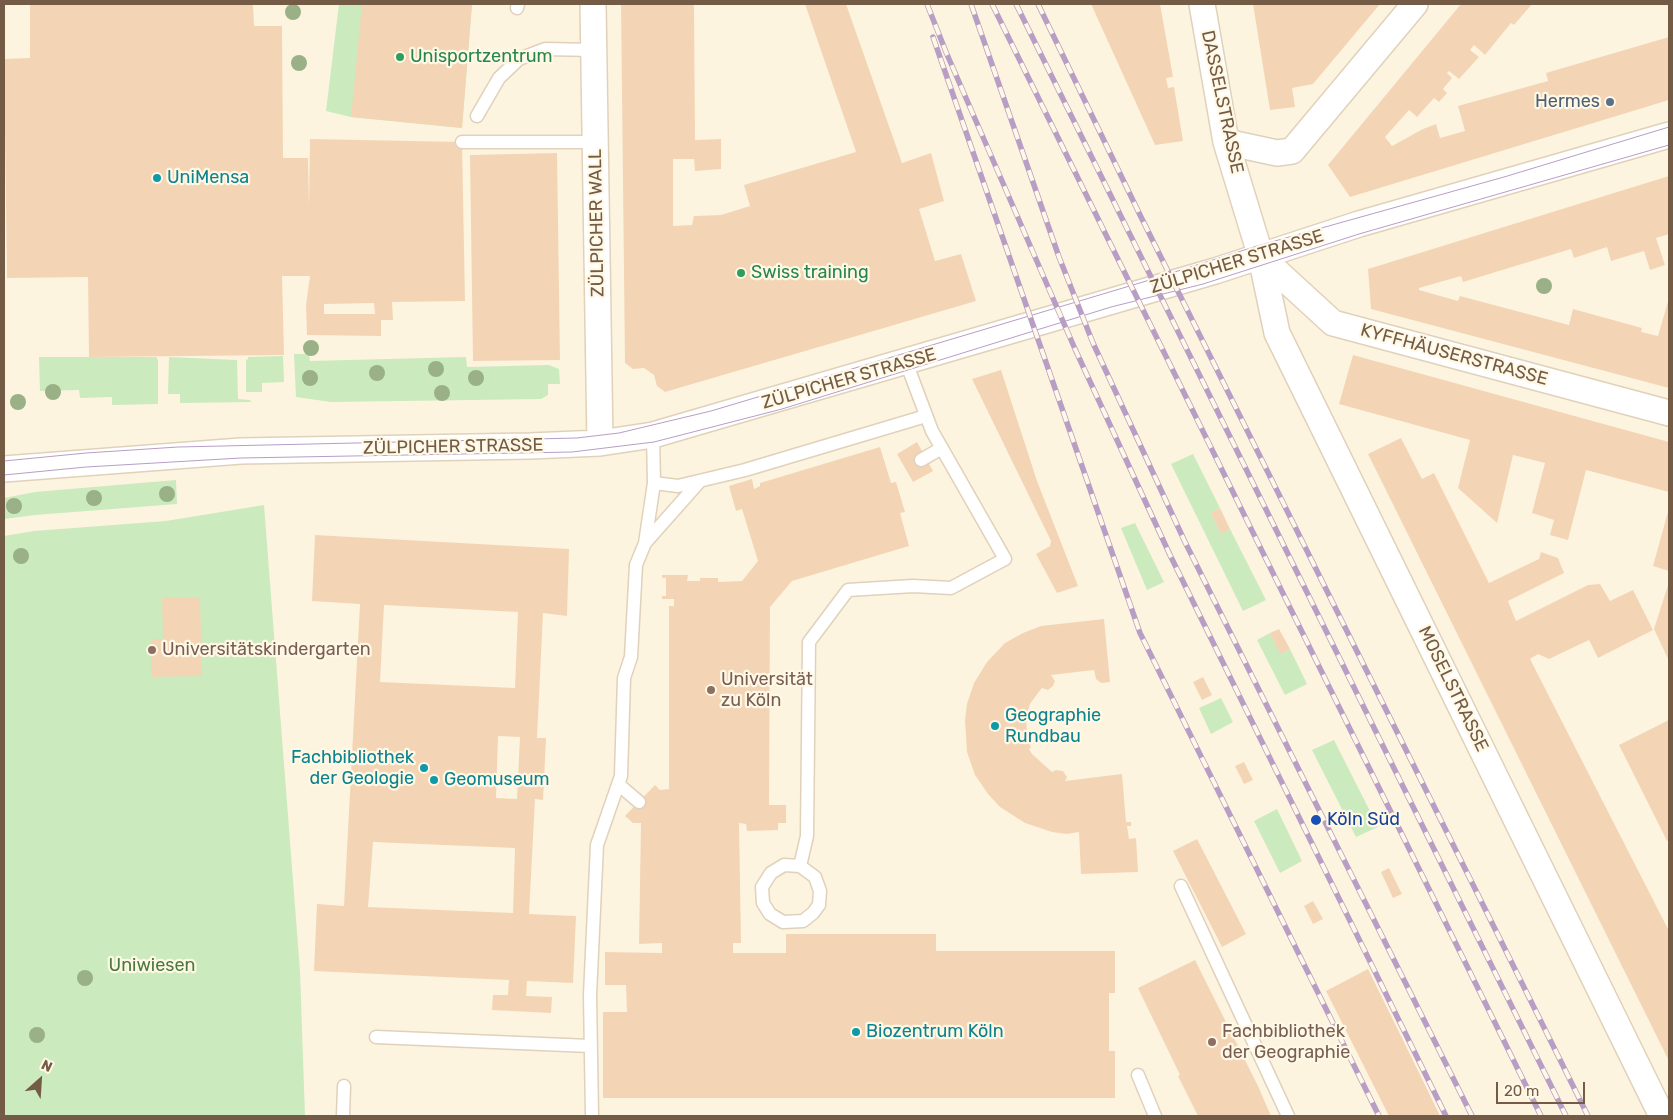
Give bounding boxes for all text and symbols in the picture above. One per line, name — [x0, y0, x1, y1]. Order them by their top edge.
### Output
street label: DASSELSTRASSE — [1196, 28, 1248, 176]
place label: Unisportzentrum — [410, 46, 553, 68]
marker: Unisportzentrum — [394, 51, 406, 63]
place label: Hermes — [1535, 91, 1600, 113]
marker: Hermes — [1604, 96, 1616, 108]
street label: ZÜLPICHER WALL — [585, 149, 609, 297]
place label: UniMensa — [167, 167, 249, 189]
marker: UniMensa — [151, 172, 163, 184]
street label: ZÜLPICHER STRASSE — [1148, 225, 1326, 299]
place label: Swiss training — [751, 262, 869, 284]
marker: Swiss training — [735, 267, 747, 279]
street label: KYFFHÄUSERSTRASSE — [1358, 320, 1550, 390]
street label: ZÜLPICHER STRASSE — [759, 344, 939, 414]
street label: ZÜLPICHER STRASSE — [363, 435, 543, 459]
street label: MOSELSTRASSE — [1413, 623, 1493, 755]
place label: Universitätskindergarten — [162, 639, 371, 661]
marker: Universitätskindergarten — [146, 644, 158, 656]
place label: Universität zu Köln — [721, 669, 813, 712]
marker: Universität zu Köln — [705, 684, 717, 696]
place label: Geographie Rundbau — [1005, 705, 1101, 748]
marker: Geographie Rundbau — [989, 720, 1001, 732]
place label: Fachbibliothek der Geologie — [291, 747, 414, 790]
marker: Fachbibliothek der Geologie — [418, 762, 430, 774]
place label: Geomuseum — [444, 769, 550, 791]
marker: Geomuseum — [428, 774, 440, 786]
place label: Köln Süd — [1327, 809, 1400, 831]
marker: Köln Süd — [1309, 813, 1323, 827]
park label: Uniwiesen — [109, 955, 195, 977]
place label: Biozentrum Köln — [866, 1021, 1004, 1043]
place label: Fachbibliothek der Geographie — [1222, 1021, 1350, 1064]
marker: Biozentrum Köln — [850, 1026, 862, 1038]
marker: Fachbibliothek der Geographie — [1206, 1036, 1218, 1048]
north arrow — [15, 1055, 65, 1105]
text: N — [39, 1056, 55, 1076]
scale bar — [1498, 1072, 1587, 1104]
text: 20 m — [1504, 1082, 1539, 1100]

